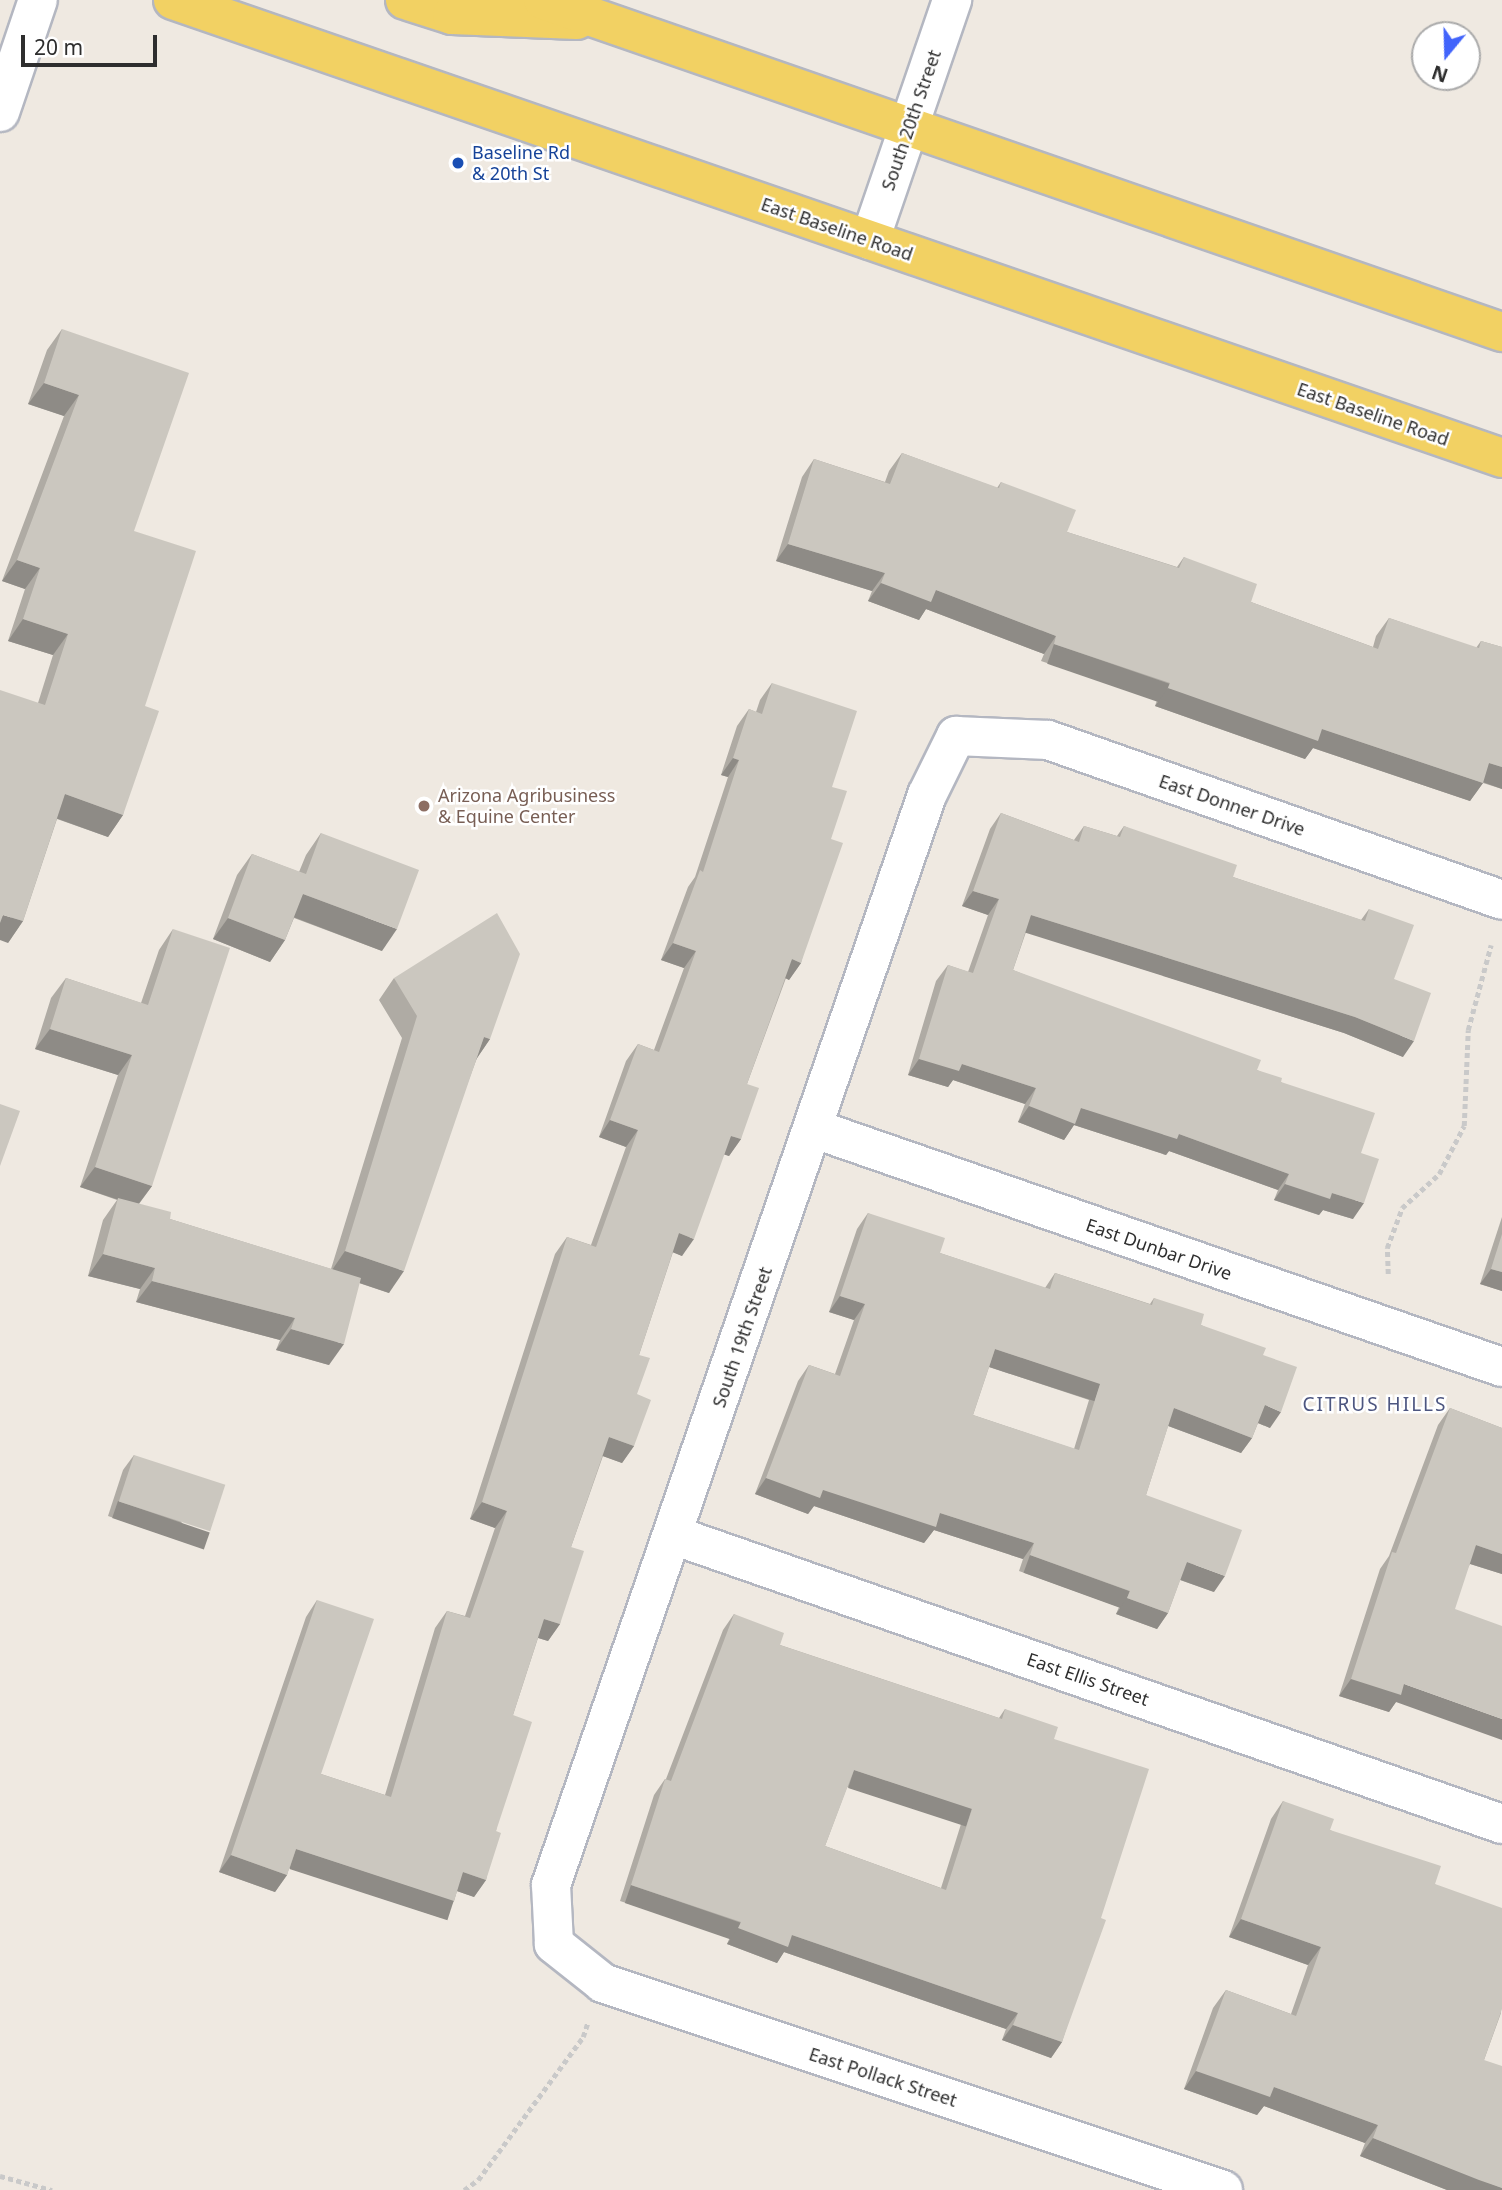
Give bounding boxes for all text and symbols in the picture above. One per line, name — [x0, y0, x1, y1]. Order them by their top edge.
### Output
scale bar — [24, 21, 161, 65]
north arrow — [1411, 21, 1481, 91]
text: 20 m — [34, 33, 83, 61]
street label: South 20th Street — [877, 47, 945, 193]
text: N — [1428, 59, 1451, 89]
place label: Baseline Rd & 20th St — [472, 142, 570, 184]
marker: Baseline Rd & 20th St — [450, 155, 466, 171]
street label: East Baseline Road — [758, 193, 916, 265]
street label: East Baseline Road — [1294, 378, 1452, 450]
street label: East Donner Drive — [1156, 770, 1308, 840]
place label: Arizona Agribusiness & Equine Center — [438, 785, 615, 828]
marker: Arizona Agribusiness & Equine Center — [416, 798, 432, 814]
street label: East Dunbar Drive — [1083, 1214, 1235, 1284]
street label: South 19th Street — [708, 1264, 776, 1410]
district label: CITRUS HILLS — [1304, 1394, 1446, 1416]
street label: East Ellis Street — [1024, 1648, 1152, 1710]
street label: East Pollack Street — [806, 2043, 960, 2111]

